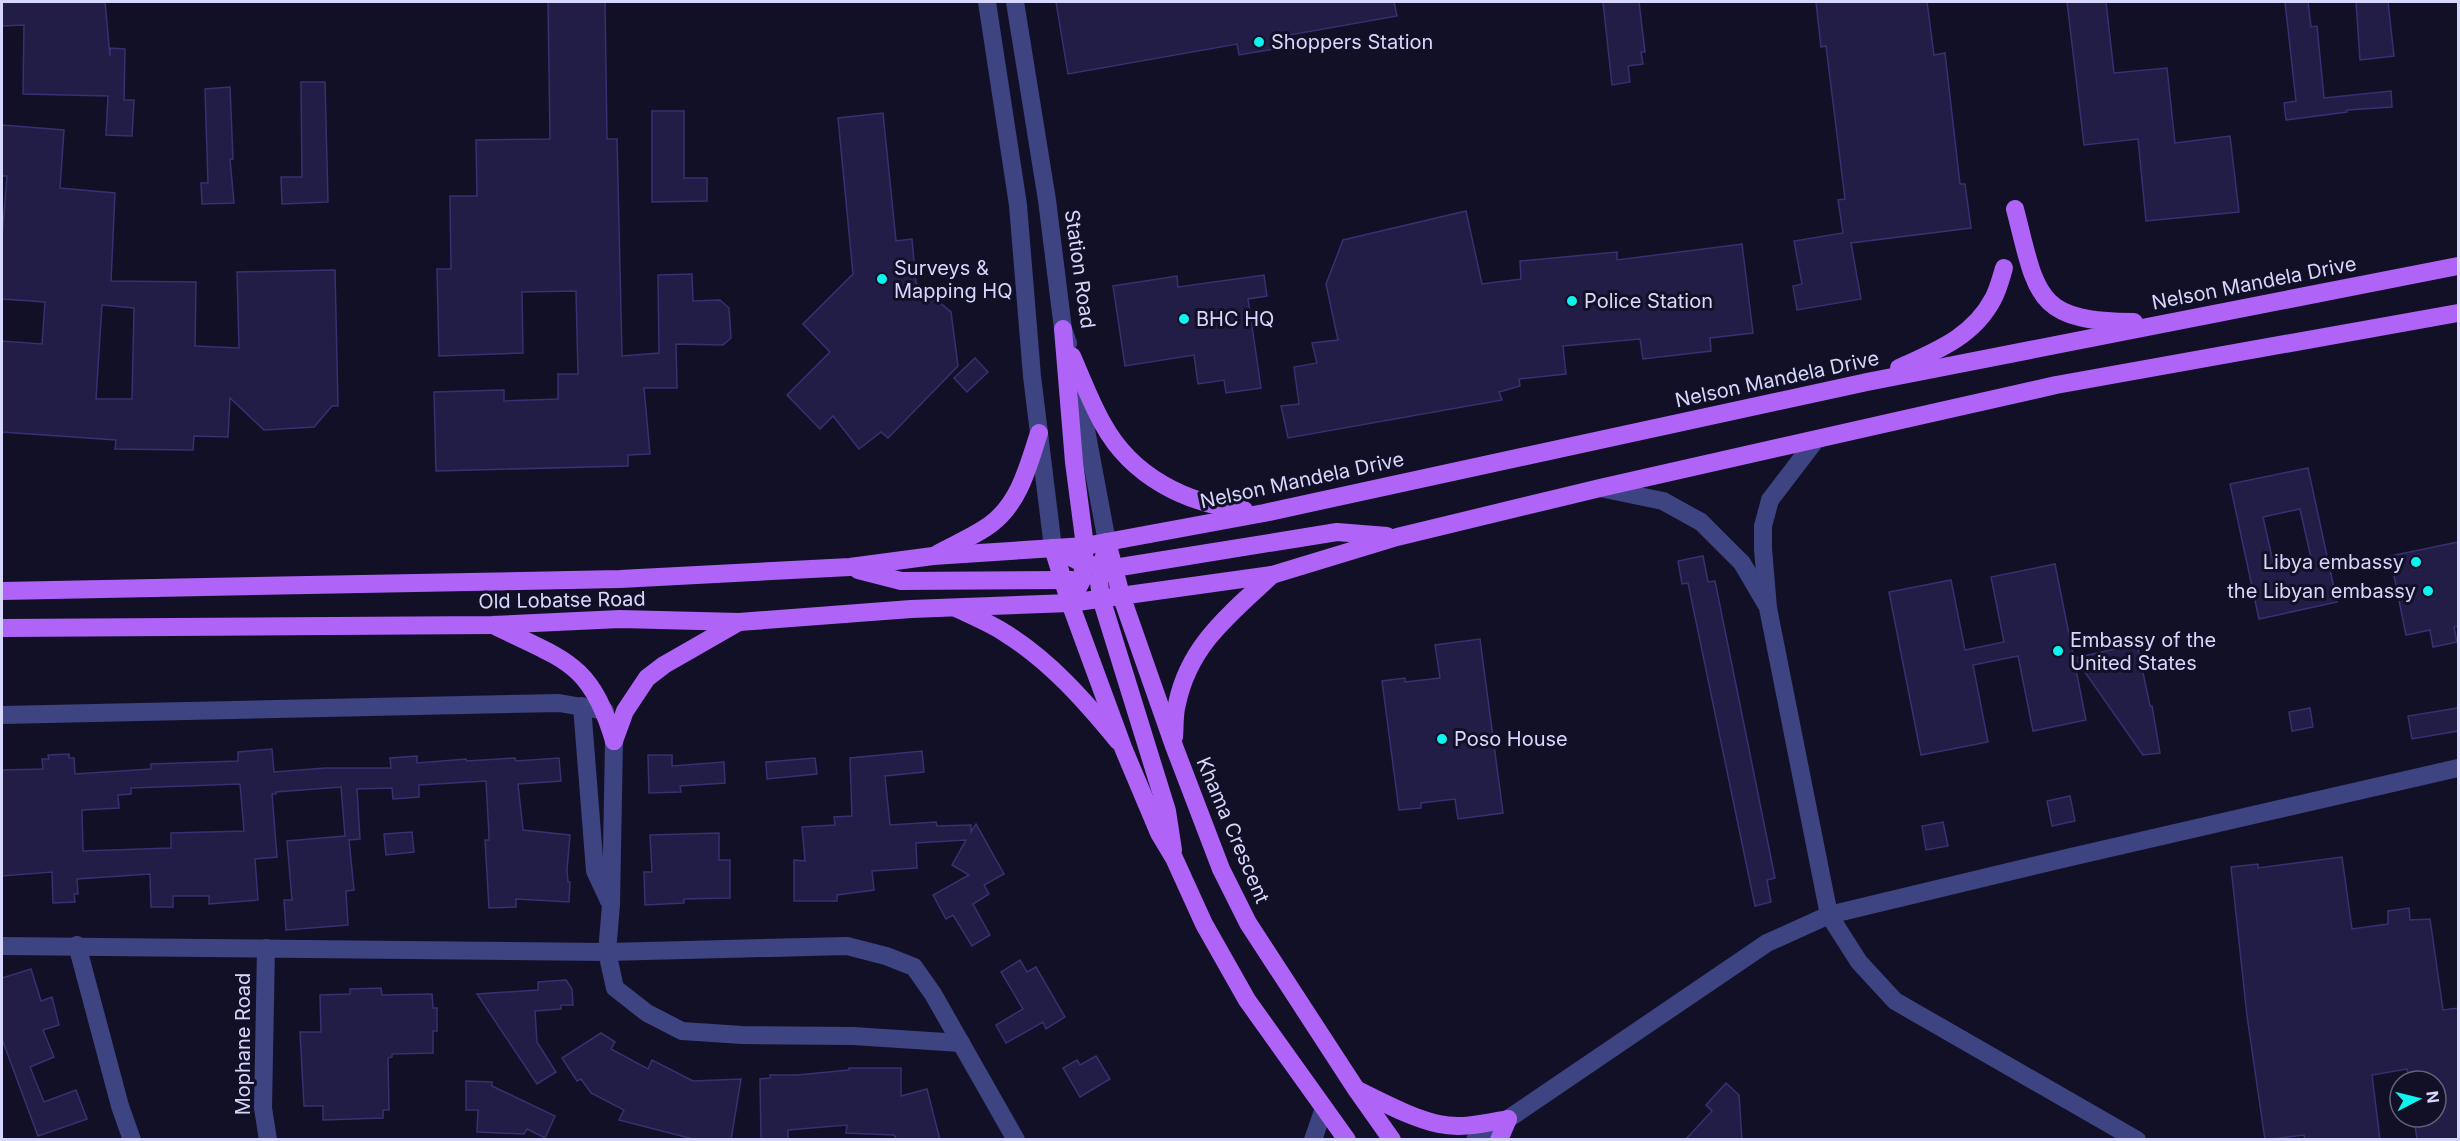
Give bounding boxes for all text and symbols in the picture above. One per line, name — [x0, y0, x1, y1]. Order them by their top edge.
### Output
place label: Shoppers Station — [1271, 30, 1433, 54]
marker: Shoppers Station — [1252, 35, 1266, 49]
street label: Station Road — [1060, 208, 1100, 330]
street label: Nelson Mandela Drive — [2150, 251, 2358, 315]
place label: Surveys & Mapping HQ — [894, 256, 1013, 303]
marker: Surveys & Mapping HQ — [875, 272, 889, 286]
place label: Police Station — [1584, 289, 1713, 313]
marker: Police Station — [1565, 294, 1579, 308]
place label: BHC HQ — [1196, 307, 1274, 331]
marker: BHC HQ — [1177, 312, 1191, 326]
street label: Nelson Mandela Drive — [1673, 346, 1881, 412]
street label: Nelson Mandela Drive — [1198, 447, 1406, 513]
place label: Libya embassy — [2263, 550, 2404, 574]
marker: Libya embassy — [2409, 555, 2423, 569]
place label: the Libyan embassy — [2227, 579, 2416, 603]
marker: the Libyan embassy — [2421, 584, 2435, 598]
street label: Old Lobatse Road — [478, 587, 646, 613]
place label: Embassy of the United States — [2070, 628, 2216, 675]
marker: Embassy of the United States — [2051, 644, 2065, 658]
place label: Poso House — [1454, 727, 1568, 751]
marker: Poso House — [1435, 732, 1449, 746]
street label: Khama Crescent — [1191, 753, 1275, 907]
street label: Mophane Road — [231, 973, 255, 1115]
north arrow — [2388, 1069, 2448, 1129]
text: N — [2422, 1090, 2444, 1104]

